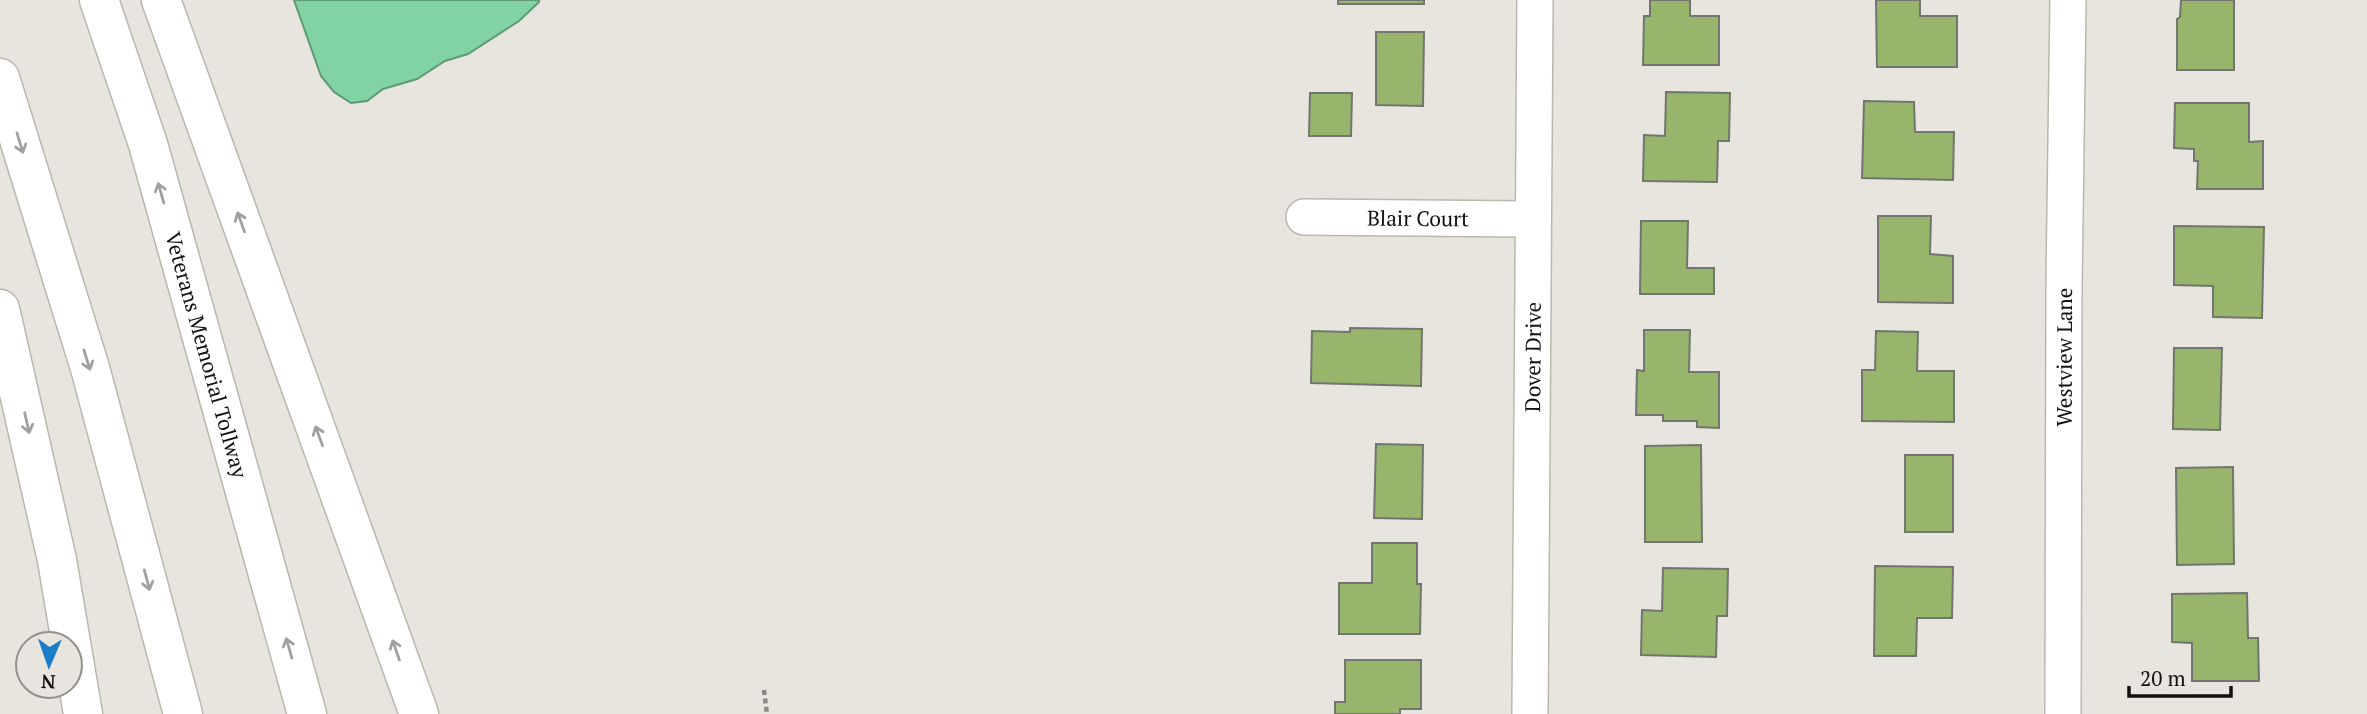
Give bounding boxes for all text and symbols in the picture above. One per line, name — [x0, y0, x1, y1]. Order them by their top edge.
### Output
one-way arrow — [14, 132, 27, 154]
one-way arrow — [154, 182, 167, 204]
street label: Blair Court — [1367, 204, 1469, 232]
one-way arrow — [234, 211, 247, 233]
street label: Veterans Memorial Tollway — [159, 229, 255, 481]
street label: Westview Lane — [2050, 288, 2078, 426]
street label: Dover Drive — [1518, 302, 1547, 412]
one-way arrow — [82, 349, 95, 371]
one-way arrow — [21, 411, 34, 434]
one-way arrow — [312, 425, 324, 447]
one-way arrow — [141, 569, 154, 591]
north arrow — [14, 630, 84, 700]
one-way arrow — [281, 637, 294, 659]
one-way arrow — [389, 639, 401, 661]
scale bar — [2129, 654, 2230, 698]
text: 20 m — [2140, 664, 2186, 692]
text: N — [40, 670, 56, 695]

